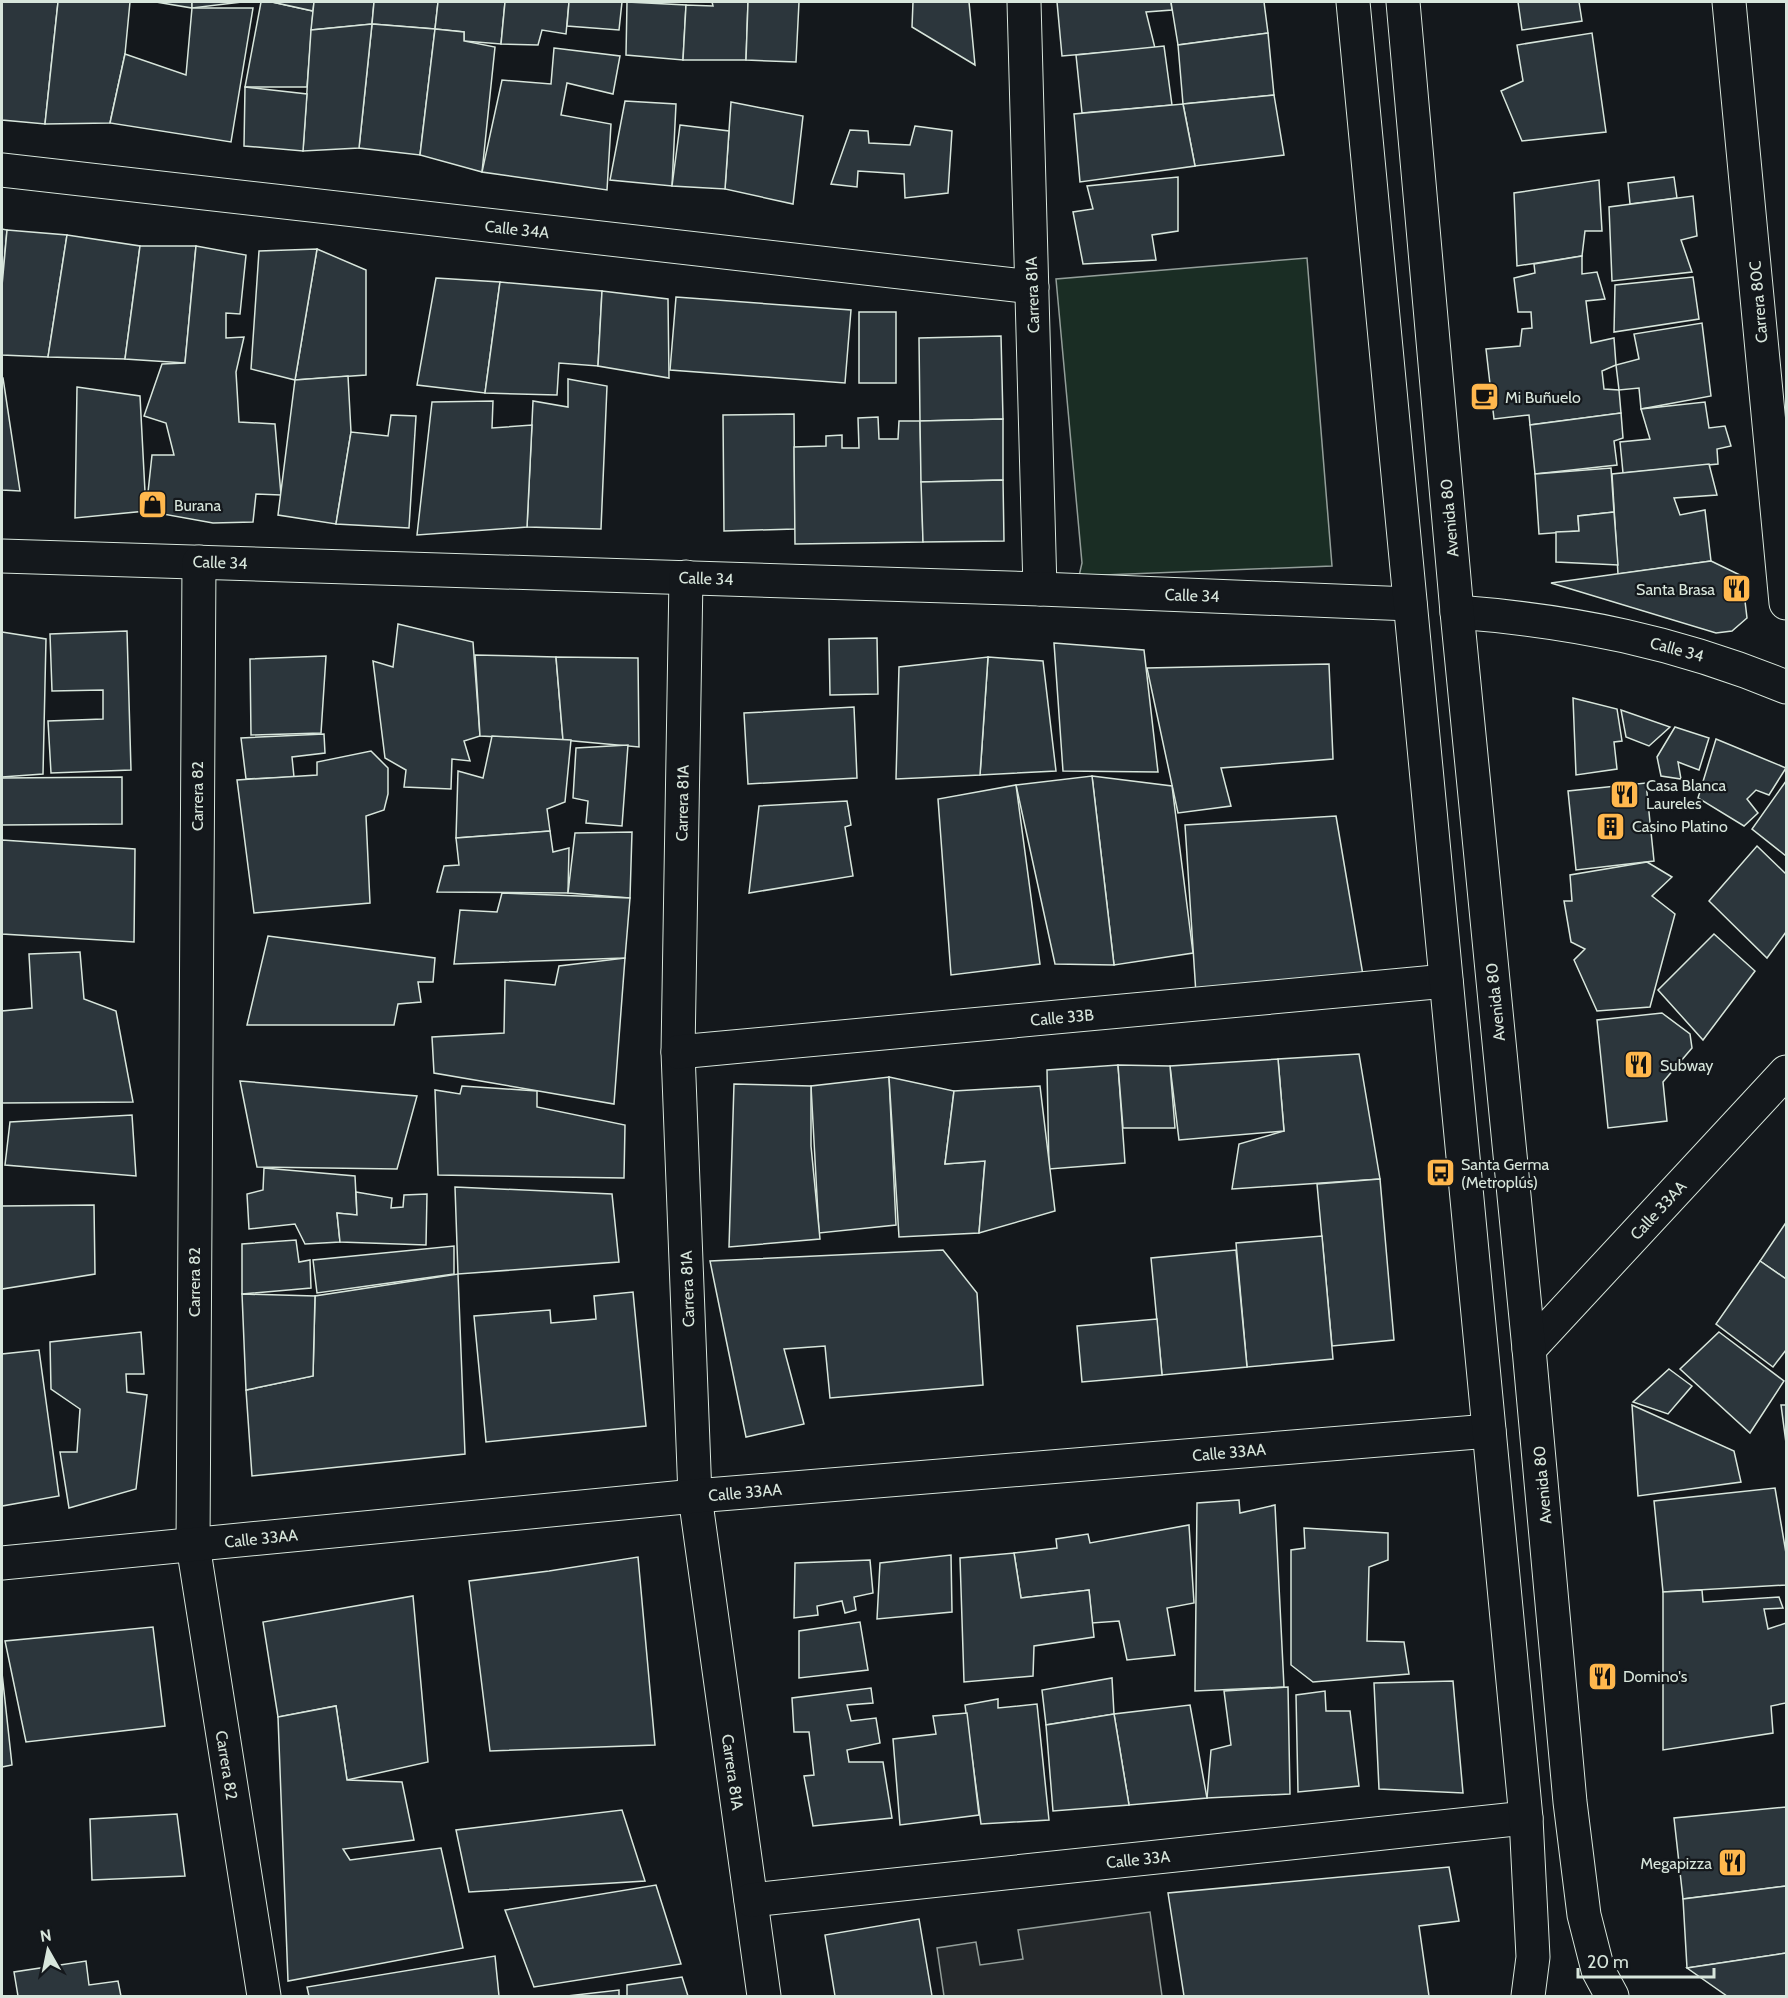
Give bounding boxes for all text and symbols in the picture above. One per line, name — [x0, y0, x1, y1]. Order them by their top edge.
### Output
street label: Calle 34A — [484, 217, 550, 242]
street label: Carrera 81A — [1022, 256, 1043, 334]
street label: Carrera 80C — [1745, 260, 1772, 344]
cafe icon: Mi Buñuelo — [1468, 381, 1500, 413]
place label: Mi Buñuelo — [1505, 388, 1581, 407]
street label: Avenida 80 — [1437, 478, 1462, 558]
shop icon: Burana — [137, 489, 169, 521]
place label: Burana — [174, 496, 221, 515]
street label: Calle 34 — [192, 552, 248, 573]
street label: Calle 34 — [678, 568, 734, 589]
restaurant icon: Santa Brasa — [1720, 573, 1752, 605]
place label: Santa Brasa — [1636, 580, 1715, 599]
street label: Calle 34 — [1164, 585, 1220, 606]
street label: Calle 34 — [1648, 633, 1706, 666]
street label: Carrera 82 — [188, 761, 207, 831]
street label: Carrera 81A — [672, 764, 693, 841]
place label: Casa Blanca Laureles — [1646, 776, 1727, 813]
restaurant icon: Casa Blanca Laureles — [1609, 778, 1641, 810]
building icon: Casino Platino — [1595, 810, 1627, 842]
place label: Casino Platino — [1632, 817, 1728, 836]
street label: Avenida 80 — [1482, 962, 1509, 1042]
street label: Calle 33B — [1030, 1005, 1095, 1030]
restaurant icon: Subway — [1623, 1049, 1655, 1081]
place label: Subway — [1660, 1056, 1713, 1075]
place label: Santa Germa (Metroplús) — [1461, 1155, 1549, 1192]
bus stop icon: Santa Germa (Metroplús) — [1424, 1157, 1456, 1189]
street label: Calle 33AA — [1626, 1177, 1691, 1244]
street label: Carrera 82 — [185, 1247, 204, 1317]
street label: Carrera 81A — [677, 1250, 698, 1328]
street label: Calle 33AA — [1191, 1440, 1267, 1465]
street label: Avenida 80 — [1530, 1445, 1555, 1525]
street label: Calle 33AA — [707, 1480, 783, 1505]
street label: Calle 33AA — [223, 1525, 299, 1552]
restaurant icon: Domino's — [1586, 1660, 1618, 1692]
place label: Domino's — [1623, 1667, 1688, 1686]
street label: Carrera 82 — [212, 1729, 241, 1801]
street label: Carrera 81A — [718, 1733, 747, 1811]
street label: Calle 33A — [1105, 1847, 1171, 1872]
restaurant icon: Megapizza — [1717, 1847, 1749, 1879]
place label: Megapizza — [1640, 1854, 1712, 1873]
north arrow — [18, 1920, 78, 1980]
text: N — [39, 1925, 53, 1946]
scale bar — [1578, 1941, 1714, 1979]
text: 20 m — [1587, 1951, 1629, 1973]

